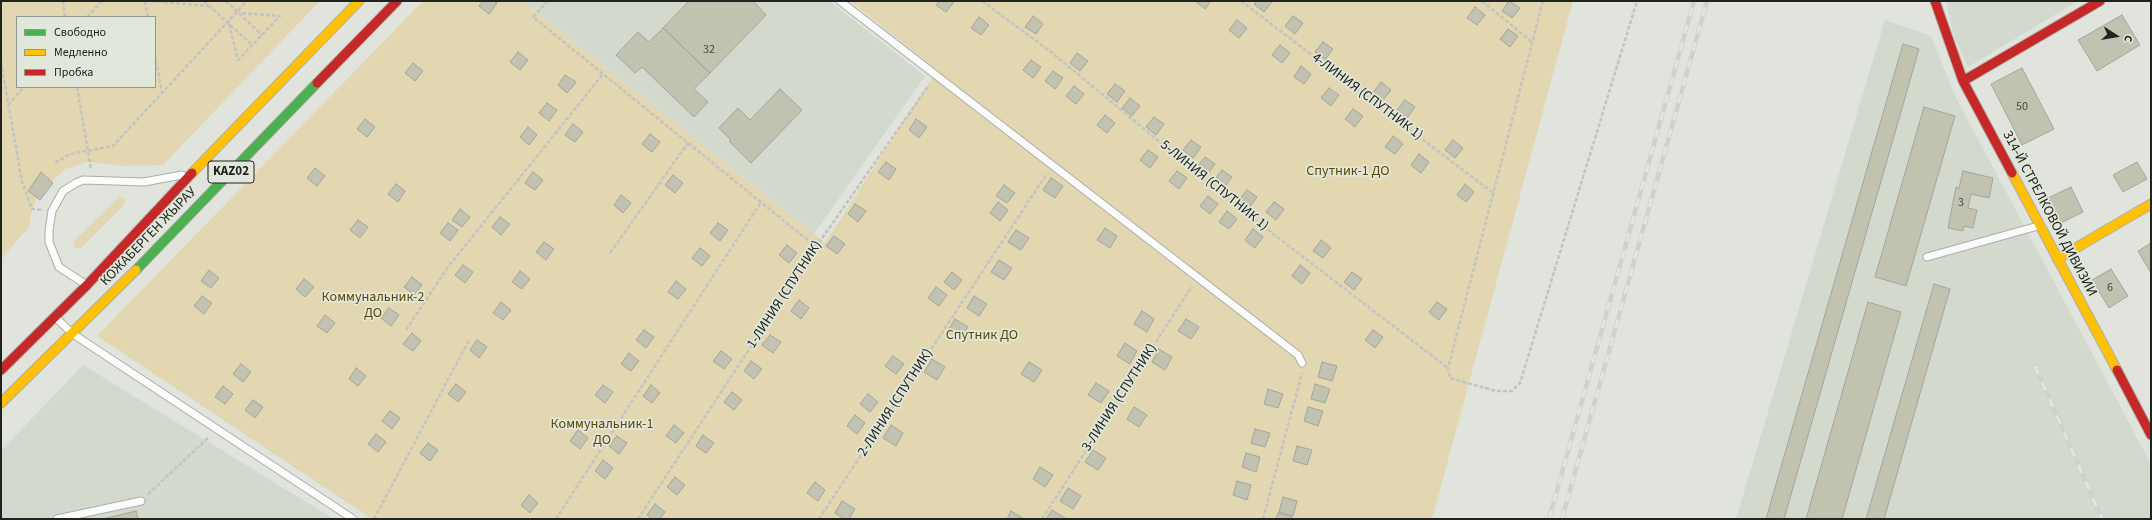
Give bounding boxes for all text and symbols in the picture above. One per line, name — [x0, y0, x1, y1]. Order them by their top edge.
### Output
legend — [16, 16, 156, 88]
north arrow — [2096, 16, 2136, 56]
text: Свободно — [54, 24, 106, 41]
text: С — [2120, 34, 2136, 43]
house number: 32 — [703, 43, 715, 57]
text: Медленно — [54, 44, 108, 61]
street label: 4-ЛИНИЯ (СПУТНИК 1) — [1308, 50, 1426, 144]
text: Пробка — [54, 64, 93, 81]
house number: 50 — [2016, 100, 2028, 114]
street label: 314-Й СТРЕЛКОВОЙ ДИВИЗИИ — [1998, 128, 2100, 300]
street label: 5-ЛИНИЯ (СПУТНИК 1) — [1156, 137, 1272, 235]
road number: KAZ02 — [208, 161, 254, 183]
park label: Спутник-1 ДО — [1306, 164, 1390, 180]
street label: КОЖАБЕРГЕН ЖЫРАУ — [97, 184, 201, 290]
house number: 3 — [1958, 196, 1964, 210]
street label: 1-ЛИНИЯ (СПУТНИК) — [744, 238, 826, 352]
house number: 6 — [2107, 281, 2113, 295]
park label: Коммунальник-2 ДО — [322, 290, 424, 322]
park label: Спутник ДО — [946, 328, 1018, 344]
street label: 3-ЛИНИЯ (СПУТНИК) — [1079, 341, 1161, 455]
street label: 2-ЛИНИЯ (СПУТНИК) — [855, 346, 937, 460]
park label: Коммунальник-1 ДО — [551, 417, 653, 450]

